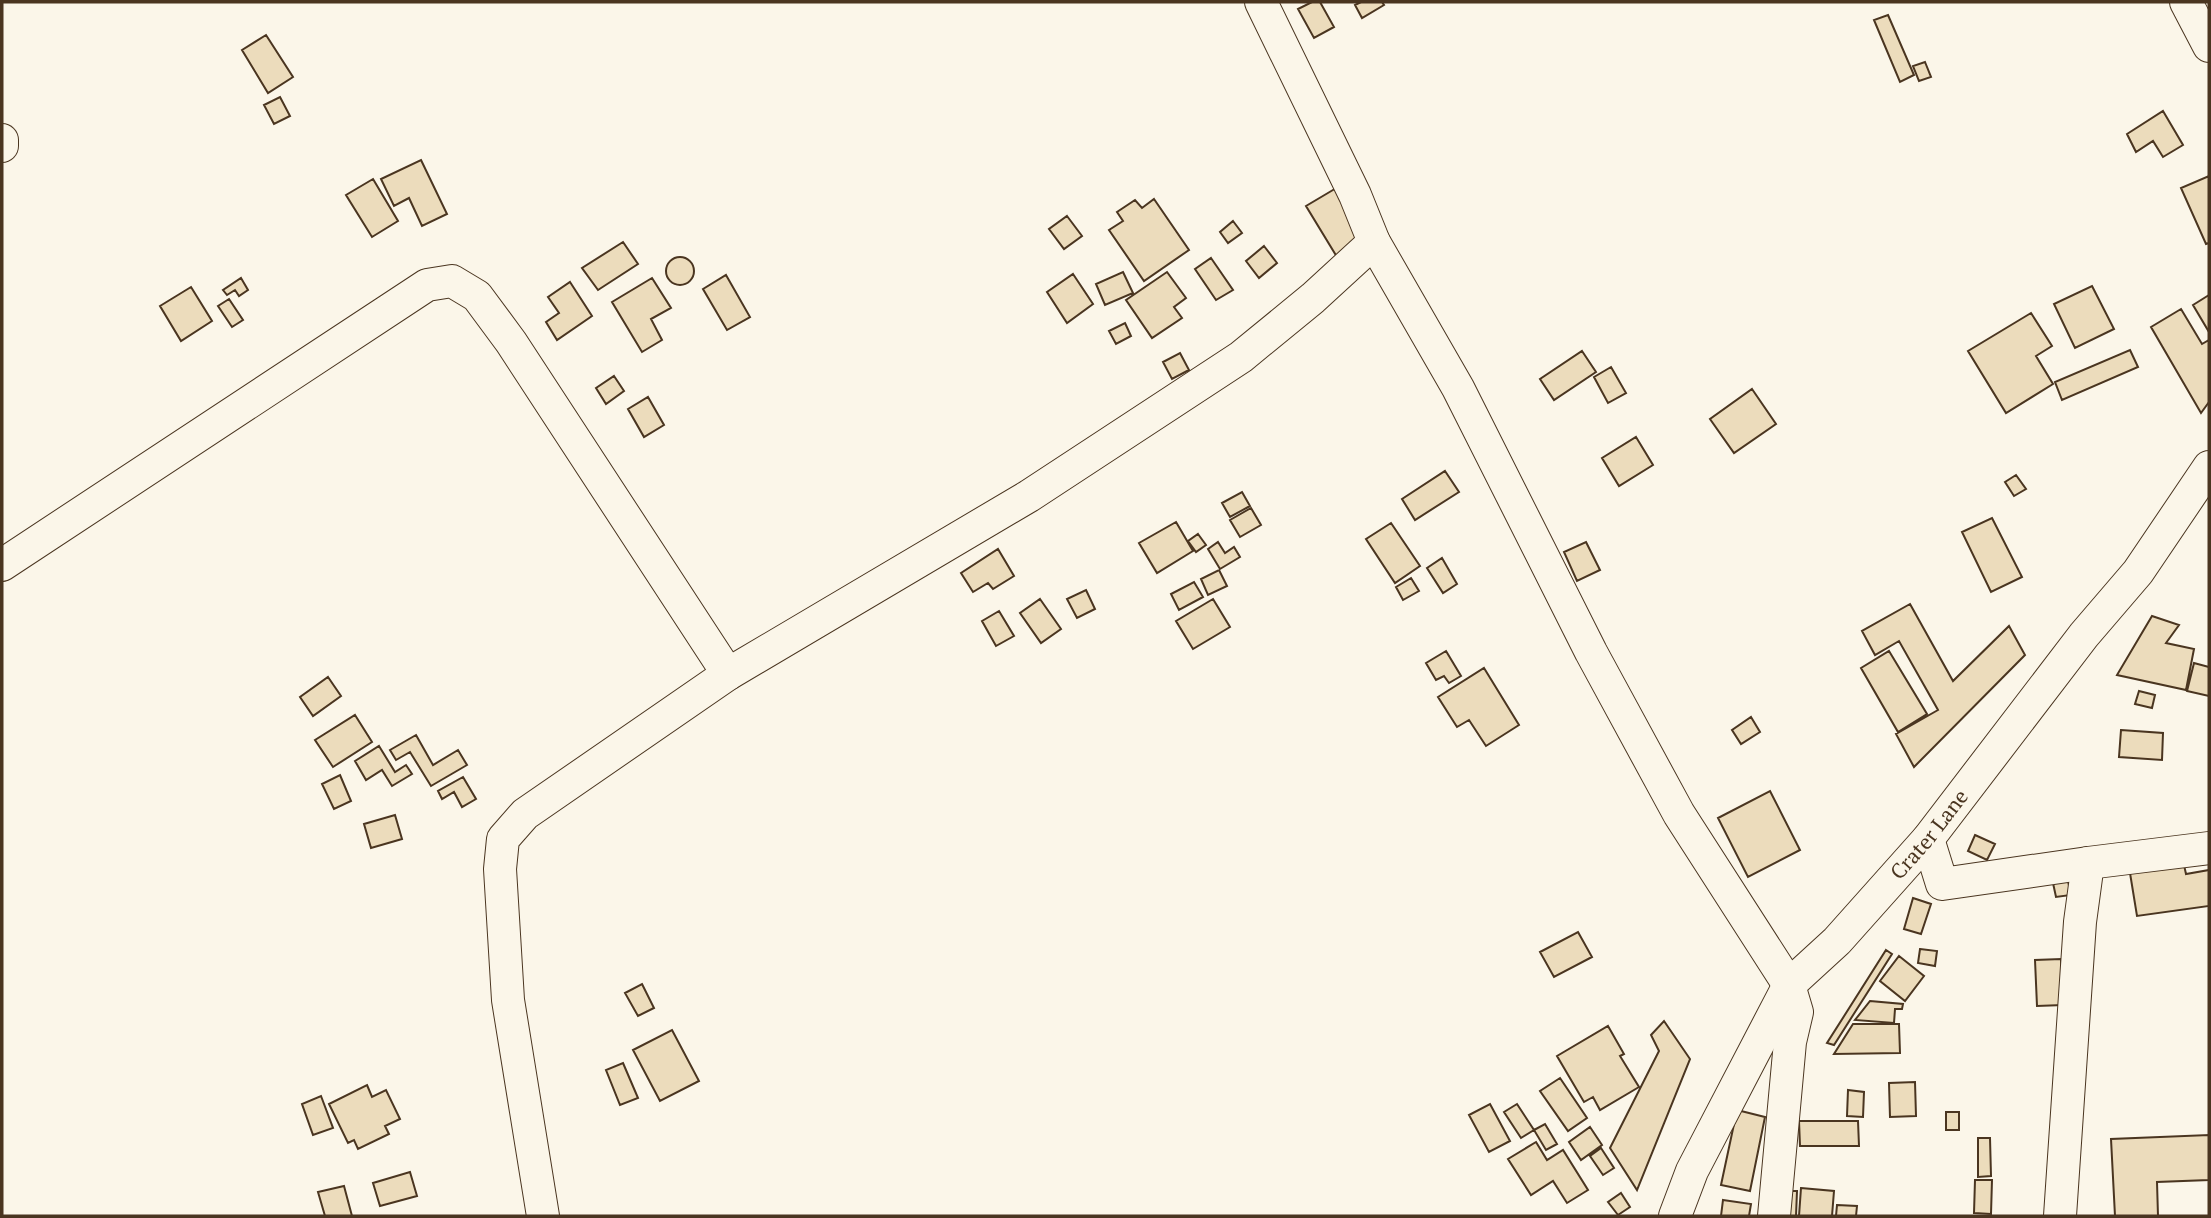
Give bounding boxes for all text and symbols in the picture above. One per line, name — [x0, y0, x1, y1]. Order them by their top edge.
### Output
street label: Crater Lane — [1883, 783, 1974, 885]

